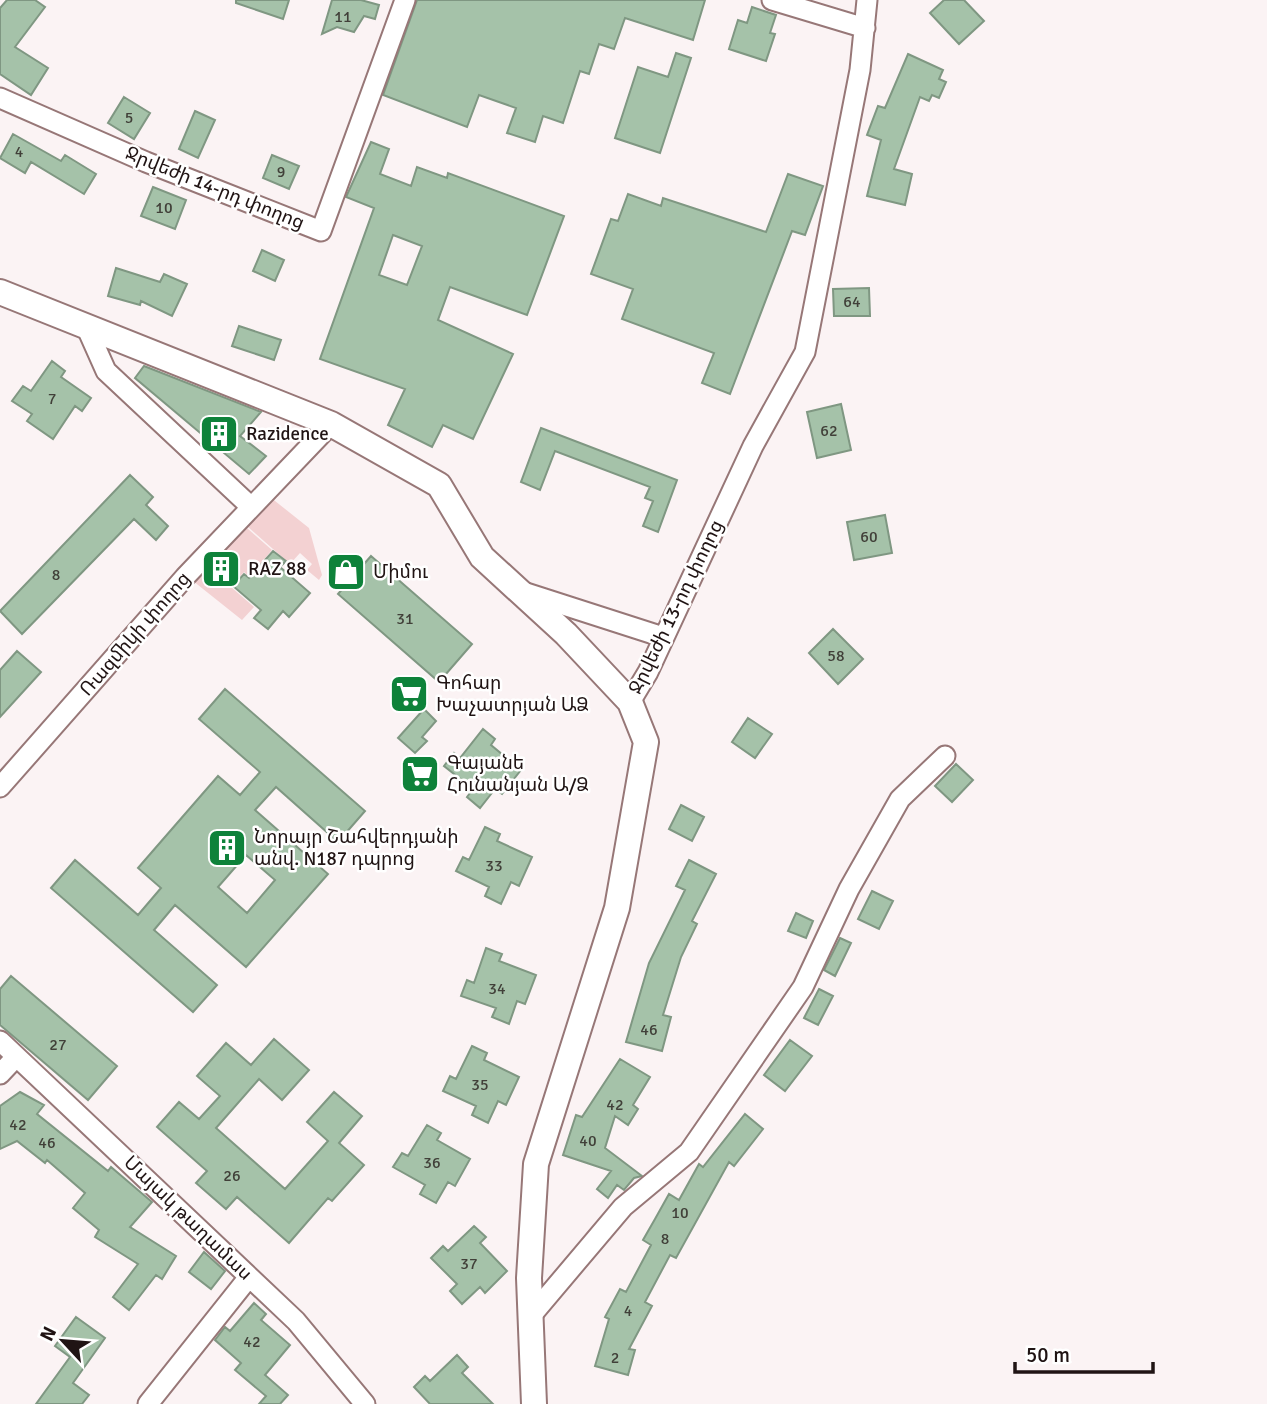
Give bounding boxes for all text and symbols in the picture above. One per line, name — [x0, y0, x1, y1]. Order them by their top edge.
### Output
house number: 11 — [334, 7, 352, 27]
house number: 5 — [125, 108, 133, 128]
street label: Ջրվեժի 14-րդ փողոց — [122, 141, 308, 235]
house number: 4 — [15, 142, 24, 162]
house number: 9 — [277, 162, 285, 182]
house number: 10 — [155, 198, 173, 218]
house number: 64 — [843, 292, 861, 312]
house number: 7 — [48, 389, 56, 409]
building icon: Razidence — [198, 413, 240, 455]
house number: 62 — [820, 421, 838, 441]
place label: Razidence — [246, 422, 329, 446]
street label: Ջրվեժի 13-րդ փողոց — [623, 516, 729, 698]
house number: 60 — [860, 527, 878, 547]
building icon: RAZ 88 — [200, 548, 242, 590]
shop icon: Միմու — [325, 551, 367, 593]
place label: RAZ 88 — [248, 557, 306, 581]
place label: Միմու — [373, 560, 428, 584]
house number: 8 — [52, 565, 60, 585]
street label: Ռազմիկի փողոց — [75, 567, 195, 701]
house number: 31 — [396, 609, 414, 629]
house number: 58 — [827, 646, 845, 666]
place label: Գոհար Խաչատրյան ԱՁ — [436, 671, 589, 717]
supermarket icon: Գոհար Խաչատրյան ԱՁ — [388, 673, 430, 715]
place label: Գայանե Հունանյան Ա/Ձ — [447, 751, 589, 797]
supermarket icon: Գայանե Հունանյան Ա/Ձ — [399, 753, 441, 795]
place label: Նորայր Շահվերդյանի անվ. N187 դպրոց — [254, 825, 459, 871]
building icon: Նորայր Շահվերդյանի անվ. N187 դպրոց — [206, 827, 248, 869]
house number: 33 — [485, 856, 503, 876]
house number: 34 — [488, 979, 506, 999]
house number: 46 — [640, 1020, 658, 1040]
house number: 27 — [49, 1035, 67, 1055]
house number: 35 — [471, 1075, 489, 1095]
house number: 42 — [606, 1095, 624, 1115]
house number: 42 — [9, 1115, 27, 1135]
house number: 40 — [579, 1131, 597, 1151]
house number: 46 — [38, 1133, 56, 1153]
street label: Մայակ թաղամաս — [119, 1150, 257, 1286]
house number: 36 — [423, 1153, 441, 1173]
house number: 26 — [223, 1166, 241, 1186]
house number: 10 — [671, 1203, 689, 1223]
house number: 8 — [661, 1229, 669, 1249]
house number: 37 — [460, 1254, 478, 1274]
house number: 4 — [624, 1301, 633, 1321]
north arrow — [28, 1306, 98, 1376]
text: N — [35, 1323, 62, 1345]
scale bar — [1015, 1330, 1153, 1374]
house number: 42 — [243, 1332, 261, 1352]
text: 50 m — [1026, 1342, 1070, 1368]
house number: 2 — [611, 1348, 619, 1368]

